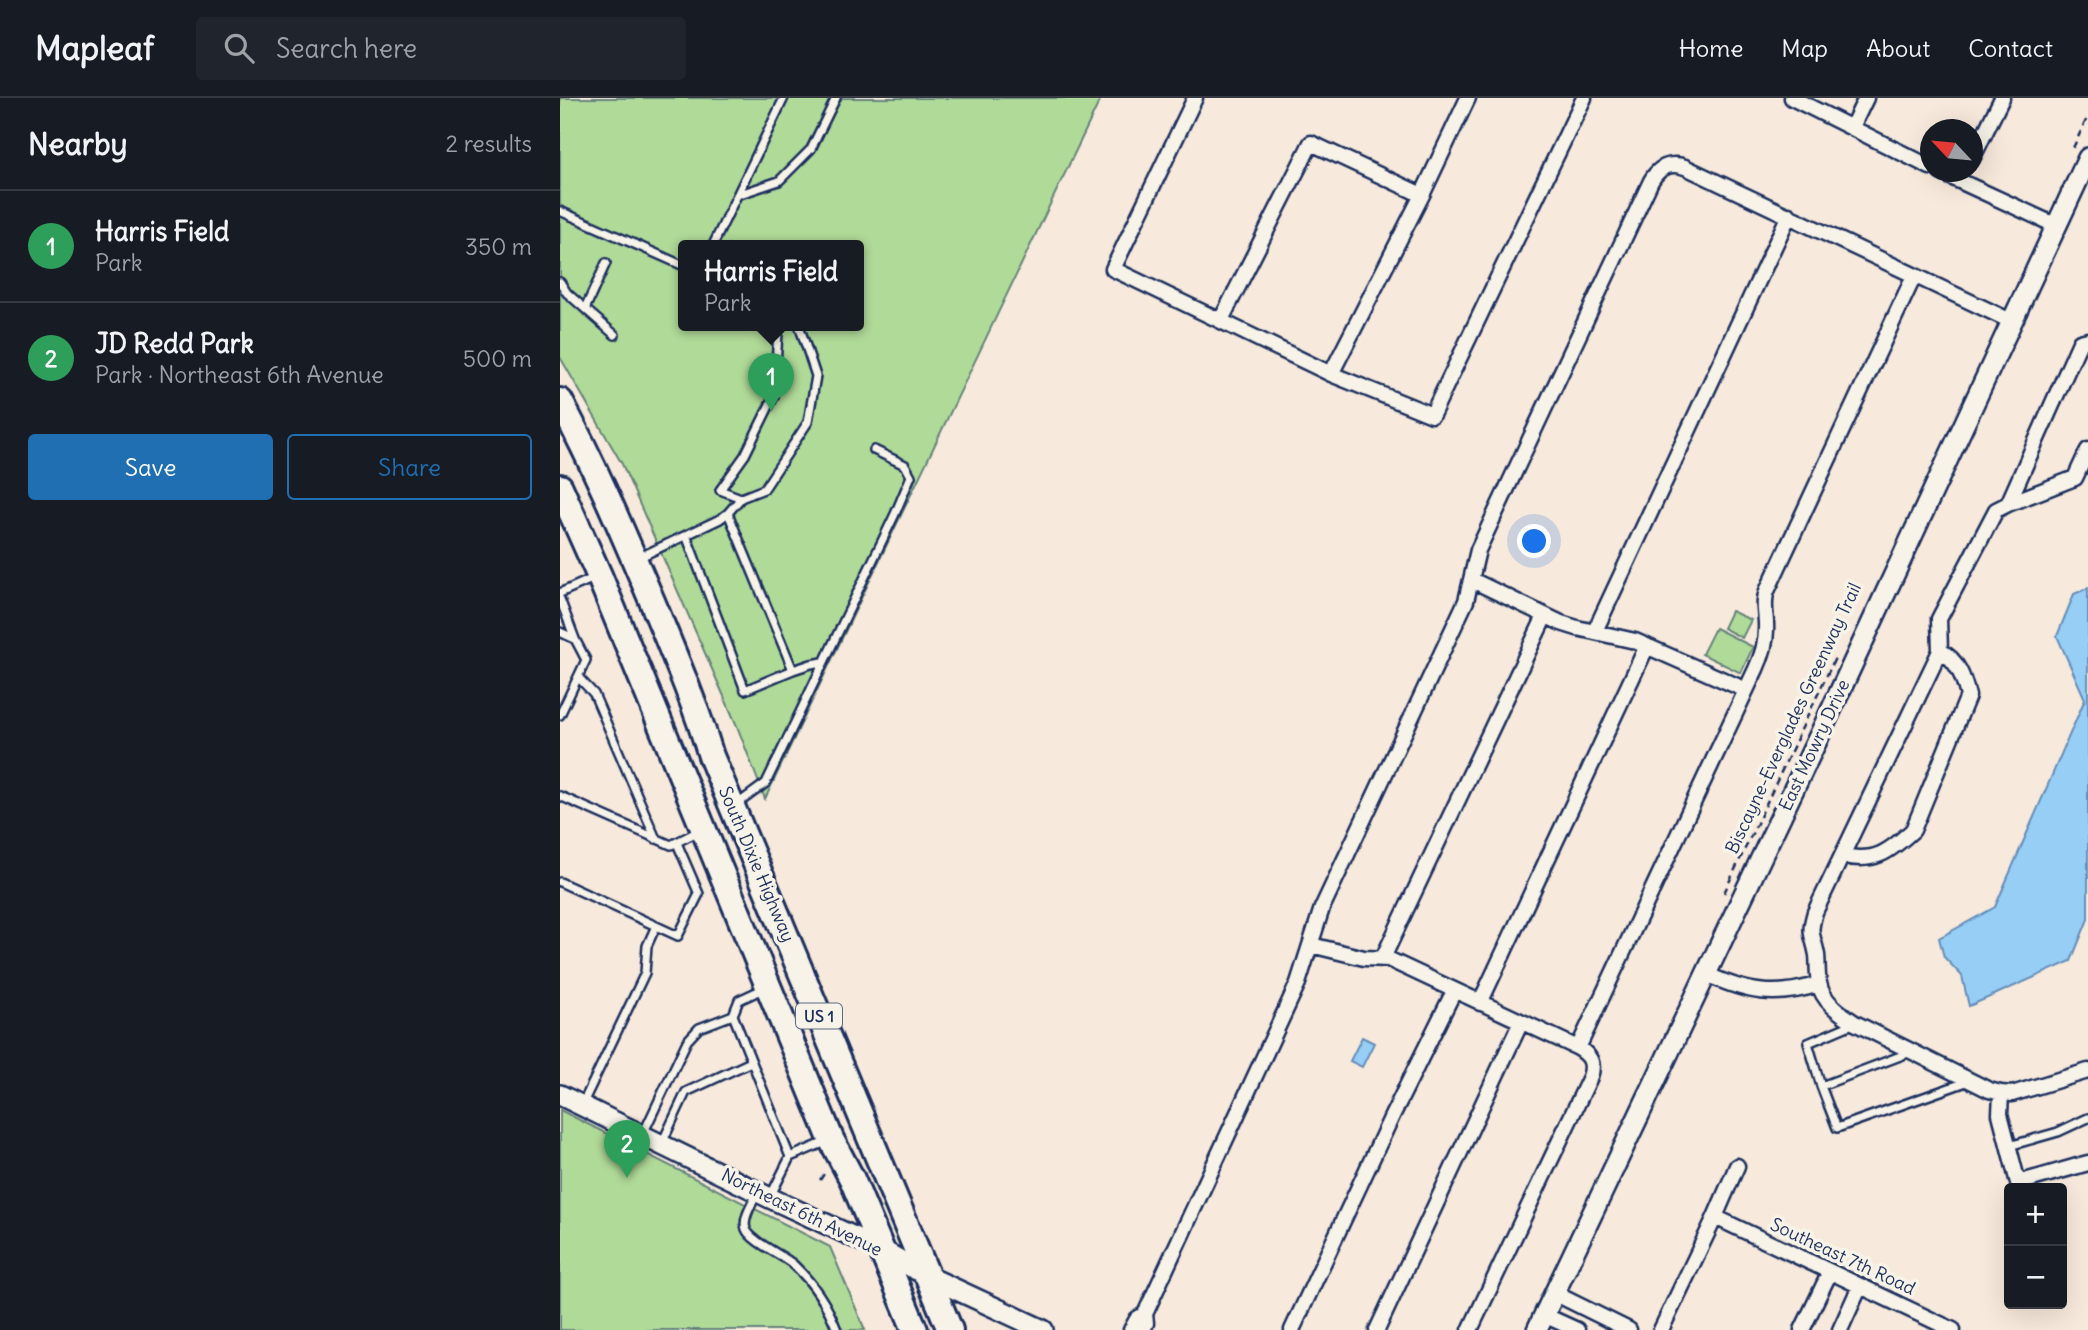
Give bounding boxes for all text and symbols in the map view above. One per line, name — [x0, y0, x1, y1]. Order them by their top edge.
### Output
search box — [196, 17, 686, 80]
text: Mapleaf — [35, 27, 154, 69]
icon: search — [220, 29, 258, 67]
text: Search here — [276, 32, 417, 65]
text: Home — [1679, 33, 1743, 63]
text: Map — [1781, 33, 1828, 63]
text: About — [1866, 33, 1930, 63]
text: Contact — [1968, 33, 2053, 63]
north arrow — [1920, 119, 1983, 182]
text: Nearby — [28, 125, 128, 163]
text: 2 results — [446, 129, 532, 158]
text: Harris Field — [95, 215, 229, 248]
text: 1 — [46, 232, 56, 261]
text: 350 m — [465, 232, 532, 261]
popup — [678, 240, 864, 331]
text: Park — [95, 248, 143, 277]
text: Harris Field — [704, 255, 838, 288]
text: Park — [704, 288, 751, 317]
text: JD Redd Park — [95, 327, 254, 360]
text: 2 — [45, 344, 57, 373]
text: 500 m — [463, 344, 532, 373]
pin: 1 — [748, 353, 794, 411]
text: Park · Northeast 6th Avenue — [95, 360, 384, 389]
button: Save — [28, 434, 273, 500]
button: Share — [287, 434, 532, 500]
your location — [1517, 524, 1551, 558]
street label: Biscayne-Everglades Greenway Trail — [1720, 579, 1866, 857]
street label: East Mowry Drive — [1774, 676, 1854, 814]
street label: South Dixie Highway — [714, 783, 800, 945]
road number: US 1 — [796, 1004, 842, 1028]
pin: 2 — [604, 1120, 650, 1178]
street label: Northeast 6th Avenue — [718, 1163, 886, 1261]
map controls — [2004, 1183, 2067, 1309]
button: + — [2004, 1183, 2067, 1246]
street label: Southeast 7th Road — [1767, 1212, 1920, 1300]
button: − — [2004, 1246, 2067, 1309]

